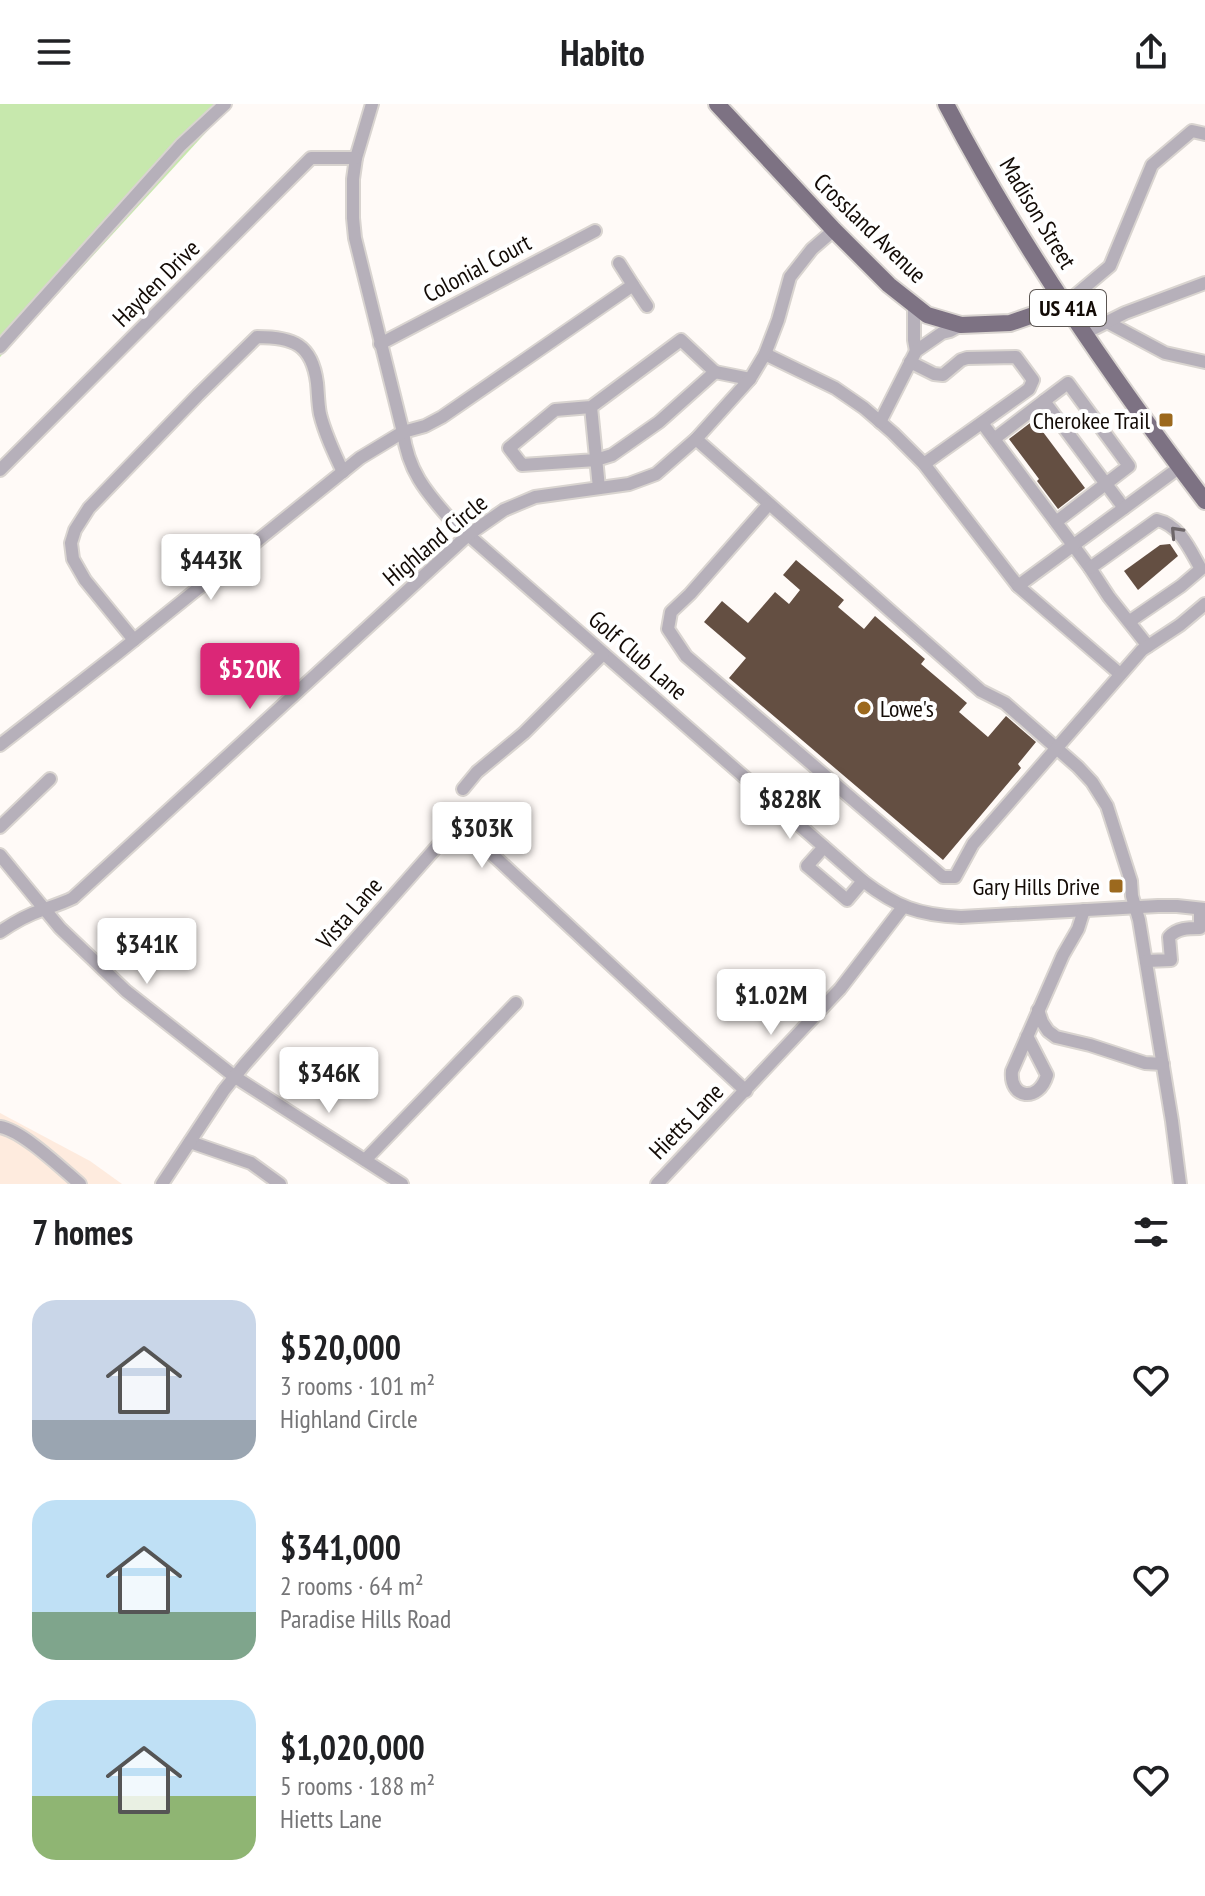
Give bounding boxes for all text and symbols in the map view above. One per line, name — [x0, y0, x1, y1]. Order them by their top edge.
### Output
text: Habito — [560, 29, 645, 76]
icon: menu — [32, 30, 76, 74]
icon: share — [1129, 30, 1173, 74]
street label: Madison Street — [993, 152, 1083, 275]
street label: Crossland Avenue — [807, 166, 933, 290]
street label: Colonial Court — [418, 227, 537, 309]
street label: Hayden Drive — [106, 233, 206, 333]
road number: US 41A — [1030, 290, 1106, 326]
place label: Cherokee Trail — [1033, 405, 1150, 436]
marker: Cherokee Trail — [1157, 411, 1175, 429]
street label: Highland Circle — [376, 487, 494, 593]
one-way arrow — [1170, 527, 1185, 541]
pin: $443K — [155, 534, 267, 602]
text: $443K — [179, 543, 243, 576]
street label: Golf Club Lane — [582, 604, 694, 706]
pin: $520K — [194, 643, 306, 711]
text: $520K — [218, 652, 282, 685]
place label: Lowe's — [880, 693, 934, 724]
marker: Lowe's — [855, 699, 873, 717]
pin: $828K — [734, 773, 846, 841]
text: $828K — [758, 782, 822, 815]
pin: $303K — [426, 802, 538, 870]
text: $303K — [450, 811, 514, 844]
street label: Vista Lane — [309, 871, 389, 956]
place label: Gary Hills Drive — [973, 871, 1100, 902]
marker: Gary Hills Drive — [1107, 877, 1125, 895]
pin: $341K — [91, 918, 203, 986]
text: $341K — [115, 927, 179, 960]
pin: $1.02M — [706, 969, 836, 1037]
text: $1.02M — [735, 978, 807, 1011]
pin: $346K — [273, 1047, 385, 1115]
text: $346K — [297, 1056, 361, 1089]
street label: Hietts Lane — [642, 1076, 730, 1166]
text: 7 homes — [32, 1210, 133, 1254]
icon: filters — [1129, 1210, 1173, 1254]
text: $520,000 — [280, 1325, 401, 1369]
icon: home — [96, 1332, 192, 1428]
icon: heart — [1129, 1358, 1173, 1402]
text: 3 rooms · 101 m² — [280, 1369, 435, 1402]
text: Highland Circle — [280, 1402, 418, 1435]
text: $341,000 — [280, 1525, 401, 1569]
icon: home — [96, 1532, 192, 1628]
icon: heart — [1129, 1558, 1173, 1602]
text: 2 rooms · 64 m² — [280, 1569, 424, 1602]
text: Paradise Hills Road — [280, 1602, 451, 1635]
text: $1,020,000 — [280, 1725, 425, 1769]
icon: home — [96, 1732, 192, 1828]
icon: heart — [1129, 1758, 1173, 1802]
text: 5 rooms · 188 m² — [280, 1769, 435, 1802]
text: Hietts Lane — [280, 1802, 382, 1835]

